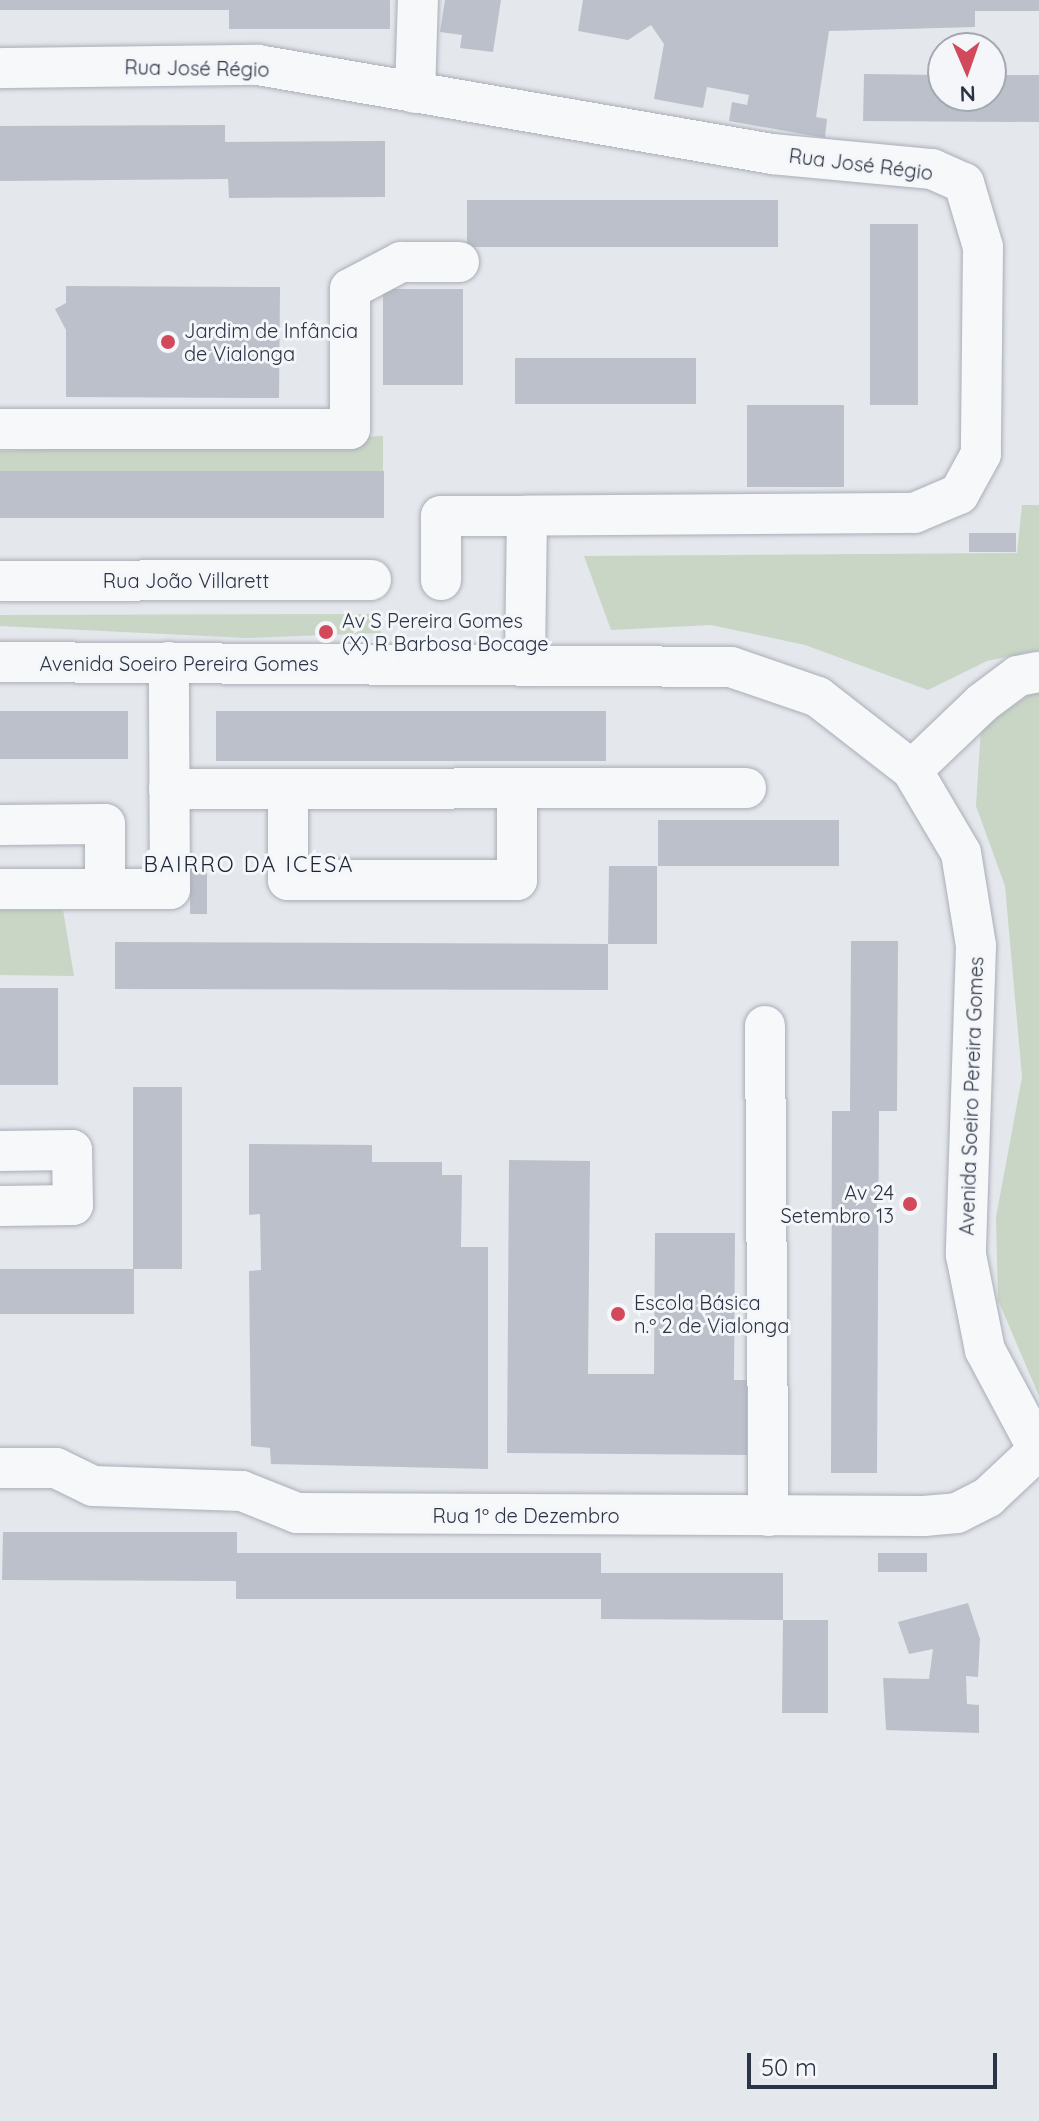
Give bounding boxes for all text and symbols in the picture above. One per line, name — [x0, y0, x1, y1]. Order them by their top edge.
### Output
north arrow — [927, 32, 1007, 112]
street label: Rua José Régio — [124, 55, 270, 81]
text: N — [959, 80, 976, 108]
street label: Rua José Régio — [787, 143, 935, 185]
place label: Jardim de Infância de Vialonga — [184, 318, 358, 365]
marker: Jardim de Infância de Vialonga — [159, 333, 177, 351]
street label: Rua João Villarett — [103, 568, 269, 592]
place label: Av S Pereira Gomes (X) R Barbosa Bocage — [342, 608, 548, 655]
marker: Av S Pereira Gomes (X) R Barbosa Bocage — [317, 623, 335, 641]
street label: Avenida Soeiro Pereira Gomes — [39, 651, 319, 675]
district label: BAIRRO DA ICESA — [143, 852, 355, 878]
street label: Avenida Soeiro Pereira Gomes — [954, 956, 988, 1236]
place label: Av 24 Setembro 13 — [780, 1180, 894, 1227]
marker: Av 24 Setembro 13 — [901, 1195, 919, 1213]
place label: Escola Básica n.º 2 de Vialonga — [634, 1290, 789, 1337]
marker: Escola Básica n.º 2 de Vialonga — [609, 1305, 627, 1323]
street label: Rua 1º de Dezembro — [432, 1503, 620, 1527]
scale bar — [751, 2037, 1001, 2087]
text: 50 m — [761, 2052, 817, 2082]

